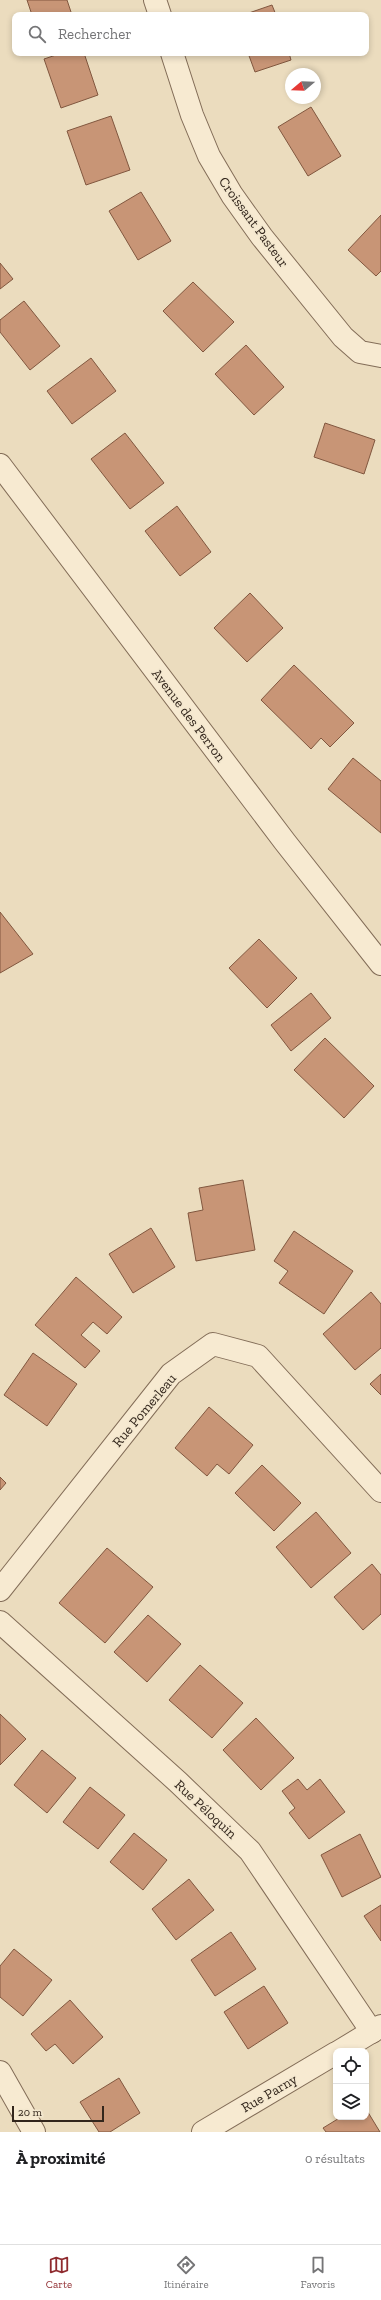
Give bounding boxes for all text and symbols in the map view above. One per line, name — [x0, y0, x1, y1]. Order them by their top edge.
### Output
search box — [12, 12, 369, 56]
icon: search — [26, 23, 48, 45]
text: Rechercher — [58, 25, 132, 43]
north arrow — [285, 68, 321, 104]
street label: Croissant Pasteur — [215, 174, 292, 271]
street label: Avenue des Perron — [148, 665, 229, 765]
street label: Rue Pomerleau — [109, 1370, 180, 1450]
street label: Rue Péloquin — [171, 1776, 240, 1842]
map controls — [333, 2048, 369, 2120]
button: locate — [333, 2048, 369, 2084]
street label: Rue Parny — [238, 2070, 301, 2116]
button: layers — [333, 2084, 369, 2120]
scale bar — [12, 2104, 104, 2123]
text: 20 m — [18, 2106, 42, 2119]
text: À proximité — [16, 2148, 105, 2168]
text: 0 résultats — [305, 2151, 365, 2166]
tab: Carte — [46, 2254, 72, 2291]
tab: Itinéraire — [164, 2254, 209, 2291]
tab: Favoris — [300, 2254, 335, 2291]

